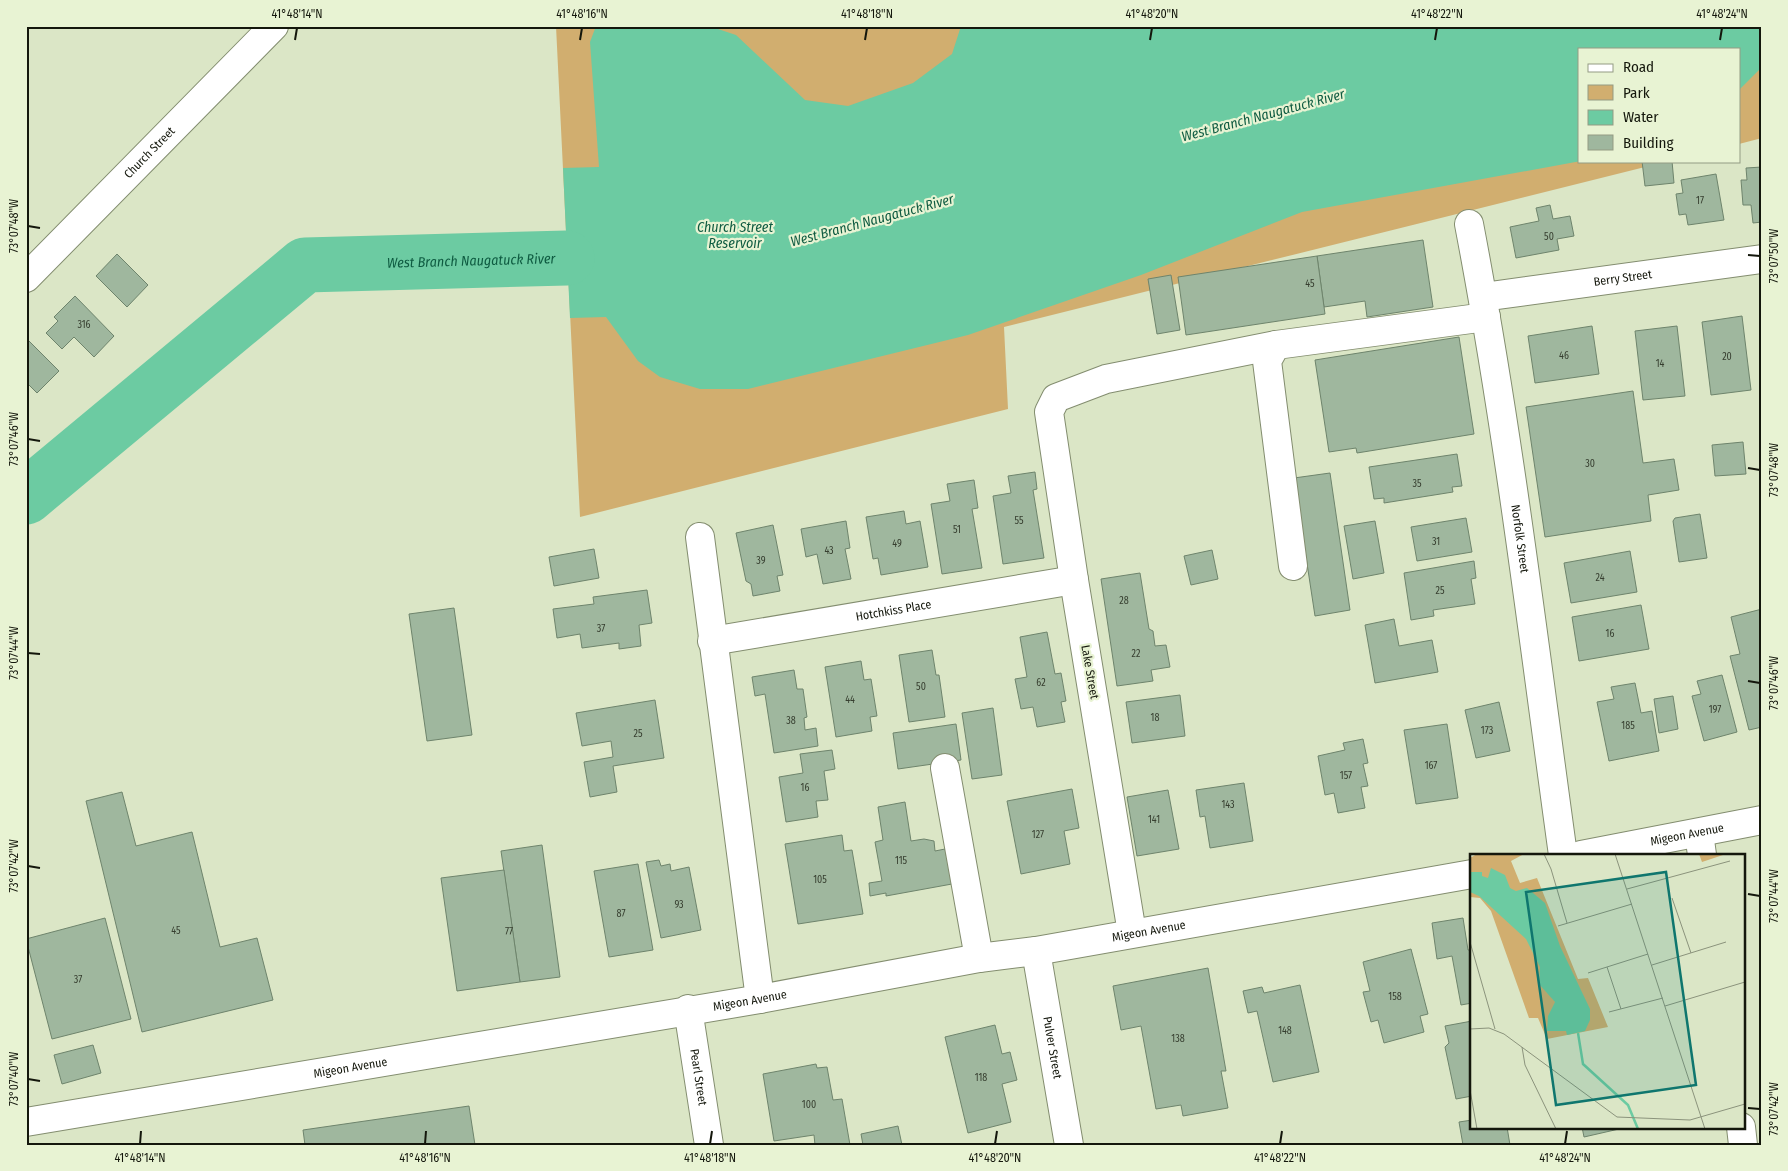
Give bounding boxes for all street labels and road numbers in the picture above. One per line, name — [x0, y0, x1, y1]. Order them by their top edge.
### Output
street label: Church Street — [121, 124, 178, 181]
street label: Berry Street — [1593, 267, 1653, 289]
street label: Norfolk Street — [1508, 504, 1532, 574]
street label: Hotchkiss Place — [855, 597, 932, 624]
street label: Lake Street — [1078, 644, 1102, 700]
street label: Migeon Avenue — [1649, 821, 1725, 848]
street label: Migeon Avenue — [1111, 918, 1187, 944]
street label: Migeon Avenue — [712, 987, 788, 1014]
street label: Pulver Street — [1040, 1015, 1065, 1080]
street label: Pearl Street — [687, 1048, 710, 1107]
street label: Migeon Avenue — [313, 1055, 388, 1081]

